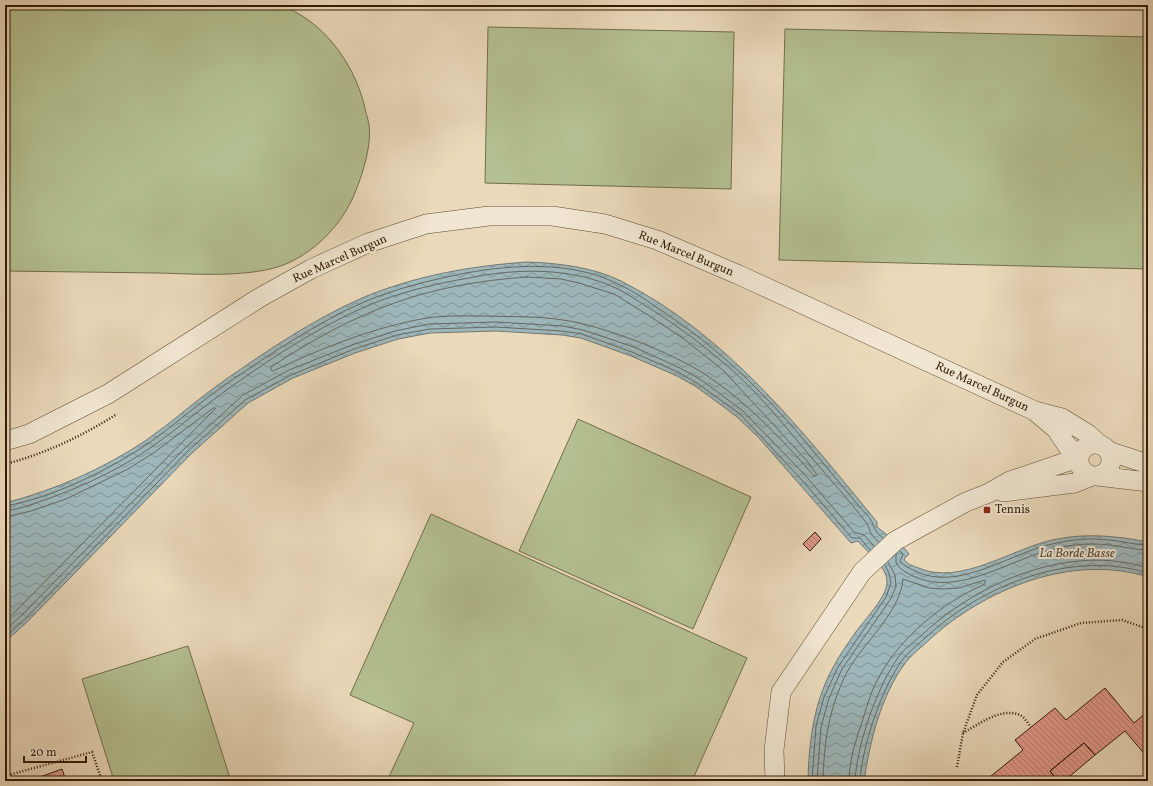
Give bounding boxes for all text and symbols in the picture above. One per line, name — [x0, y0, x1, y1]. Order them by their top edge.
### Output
street label: Rue Marcel Burgun — [636, 228, 736, 280]
street label: Rue Marcel Burgun — [290, 231, 390, 287]
street label: Rue Marcel Burgun — [933, 358, 1031, 416]
place label: Tennis — [995, 502, 1030, 518]
marker: Tennis — [982, 505, 992, 515]
water label: La Borde Basse — [1039, 545, 1115, 563]
scale bar — [24, 738, 86, 764]
text: 20 m — [30, 745, 57, 761]

